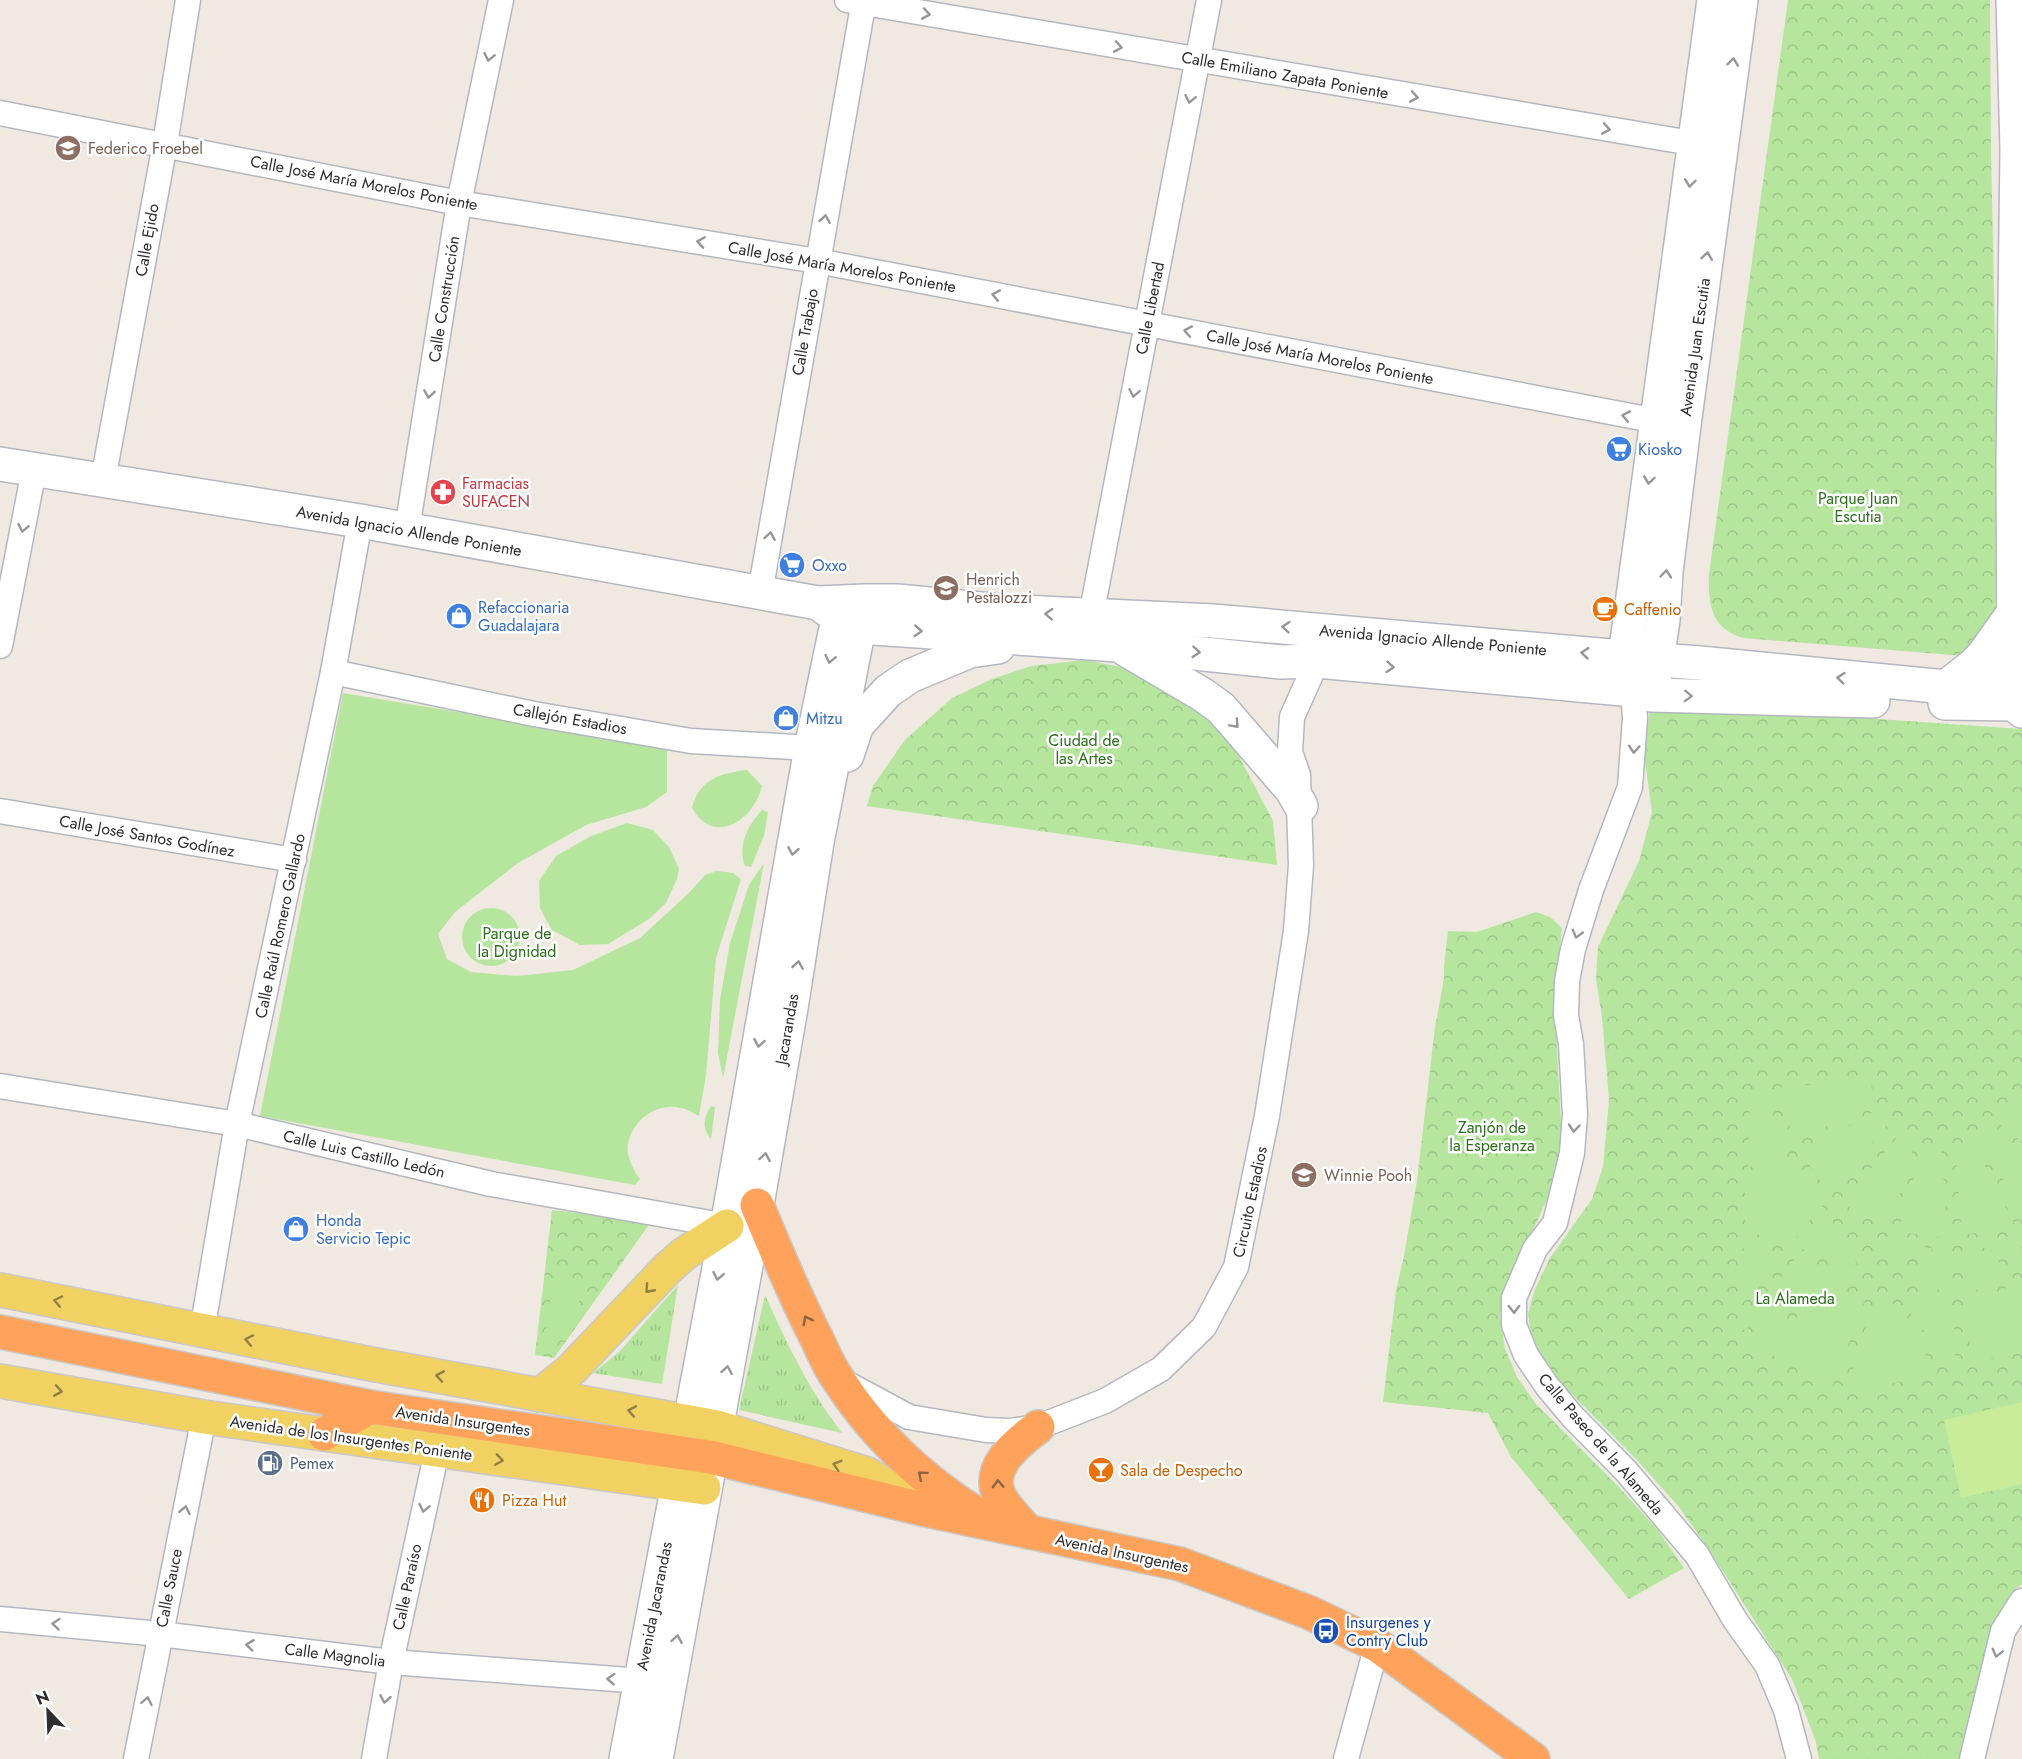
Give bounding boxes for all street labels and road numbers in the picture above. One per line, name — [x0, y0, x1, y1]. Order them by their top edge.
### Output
street label: Calle Emiliano Zapata Poniente — [1180, 45, 1390, 105]
street label: Calle José María Morelos Poniente — [248, 150, 480, 216]
street label: Calle Ejido — [129, 201, 165, 278]
street label: Calle Construcción — [423, 234, 465, 364]
street label: Calle José María Morelos Poniente — [726, 236, 958, 298]
street label: Calle Libertad — [1130, 260, 1170, 356]
street label: Avenida Juan Escutia — [1674, 277, 1716, 417]
street label: Calle Trabajo — [786, 286, 824, 377]
street label: Calle José María Morelos Poniente — [1204, 324, 1436, 390]
street label: Avenida Ignacio Allende Poniente — [294, 500, 524, 562]
street label: Avenida Ignacio Allende Poniente — [1318, 619, 1548, 661]
street label: Callejón Estadios — [511, 698, 629, 740]
street label: Calle José Santos Godínez — [57, 809, 237, 863]
street label: Calle Raúl Romero Gallardo — [249, 831, 311, 1020]
street label: Jacarandas — [769, 992, 805, 1068]
street label: Calle Luis Castillo Ledón — [281, 1124, 447, 1184]
street label: Circuito Estadios — [1227, 1144, 1273, 1260]
street label: Calle Paseo de la Alameda — [1533, 1368, 1669, 1520]
street label: Avenida Insurgentes — [394, 1400, 532, 1442]
street label: Avenida de los Insurgentes Poniente — [228, 1410, 474, 1466]
street label: Avenida Insurgentes — [1053, 1528, 1191, 1578]
street label: Avenida Jacarandas — [630, 1540, 678, 1672]
street label: Calle Paraíso — [387, 1542, 427, 1632]
street label: Calle Sauce — [150, 1547, 188, 1629]
street label: Calle Magnolia — [283, 1637, 387, 1673]

